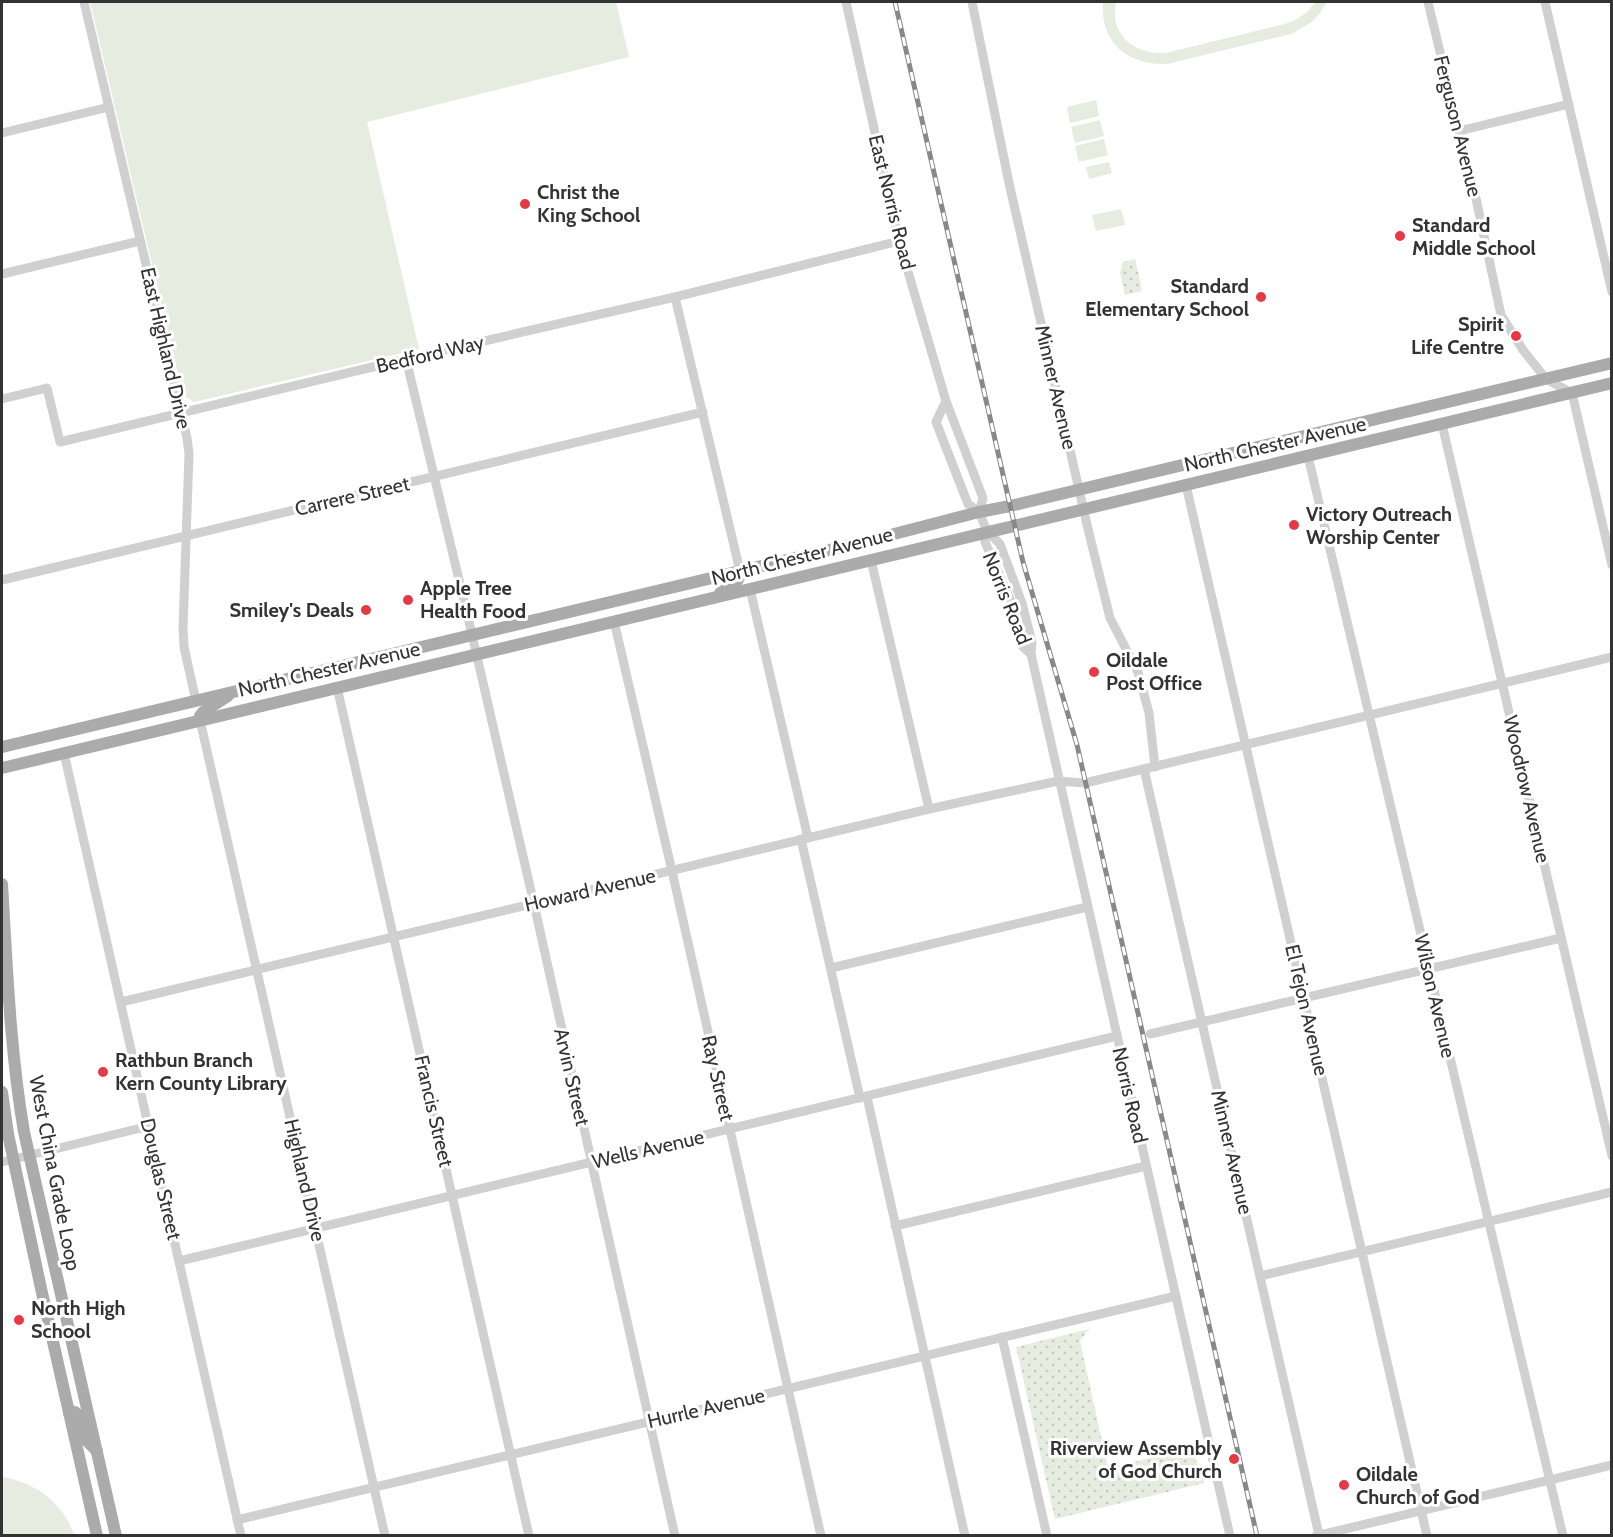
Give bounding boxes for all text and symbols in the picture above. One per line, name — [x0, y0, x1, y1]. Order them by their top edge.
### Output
street label: Ferguson Avenue — [1429, 53, 1487, 199]
street label: East Norris Road — [864, 132, 920, 272]
place label: Christ the King School — [537, 180, 640, 227]
marker: Christ the King School — [518, 197, 532, 211]
place label: Standard Middle School — [1412, 213, 1536, 260]
marker: Standard Middle School — [1393, 229, 1407, 243]
street label: East Highland Drive — [136, 265, 196, 431]
place label: Standard Elementary School — [1085, 274, 1249, 321]
marker: Standard Elementary School — [1254, 290, 1268, 304]
place label: Spirit Life Centre — [1411, 312, 1504, 359]
street label: Minner Avenue — [1030, 322, 1082, 452]
marker: Spirit Life Centre — [1509, 329, 1523, 343]
street label: Bedford Way — [374, 330, 486, 378]
street label: North Chester Avenue — [1182, 411, 1368, 477]
street label: Carrere Street — [292, 471, 412, 521]
place label: Victory Outreach Worship Center — [1306, 502, 1452, 549]
marker: Victory Outreach Worship Center — [1287, 518, 1301, 532]
street label: North Chester Avenue — [709, 522, 895, 590]
street label: Norris Road — [978, 548, 1036, 648]
place label: Apple Tree Health Food — [420, 576, 526, 623]
marker: Apple Tree Health Food — [401, 593, 415, 607]
place label: Smiley's Deals — [230, 598, 354, 622]
marker: Smiley's Deals — [359, 603, 373, 617]
street label: North Chester Avenue — [236, 636, 422, 702]
place label: Oildale Post Office — [1106, 648, 1202, 695]
marker: Oildale Post Office — [1087, 665, 1101, 679]
street label: Woodrow Avenue — [1498, 713, 1556, 865]
street label: Howard Avenue — [522, 863, 658, 917]
street label: Wilson Avenue — [1409, 932, 1461, 1060]
street label: El Tejon Avenue — [1280, 942, 1334, 1078]
street label: Arvin Street — [549, 1026, 595, 1129]
street label: Ray Street — [697, 1033, 740, 1123]
street label: Norris Road — [1107, 1045, 1153, 1145]
place label: Rathbun Branch Kern County Library — [115, 1048, 287, 1095]
street label: Francis Street — [409, 1053, 459, 1169]
marker: Rathbun Branch Kern County Library — [96, 1065, 110, 1079]
street label: West China Grade Loop — [24, 1073, 86, 1273]
street label: Minner Avenue — [1206, 1087, 1258, 1217]
street label: Douglas Street — [135, 1116, 187, 1243]
street label: Highland Drive — [279, 1116, 331, 1244]
street label: Wells Avenue — [590, 1124, 706, 1174]
place label: North High School — [31, 1296, 126, 1343]
marker: North High School — [12, 1313, 26, 1327]
street label: Hurrle Avenue — [645, 1383, 767, 1433]
place label: Riverview Assembly of God Church — [1050, 1436, 1222, 1483]
marker: Riverview Assembly of God Church — [1227, 1452, 1241, 1466]
place label: Oildale Church of God — [1356, 1462, 1480, 1509]
marker: Oildale Church of God — [1337, 1478, 1351, 1492]

